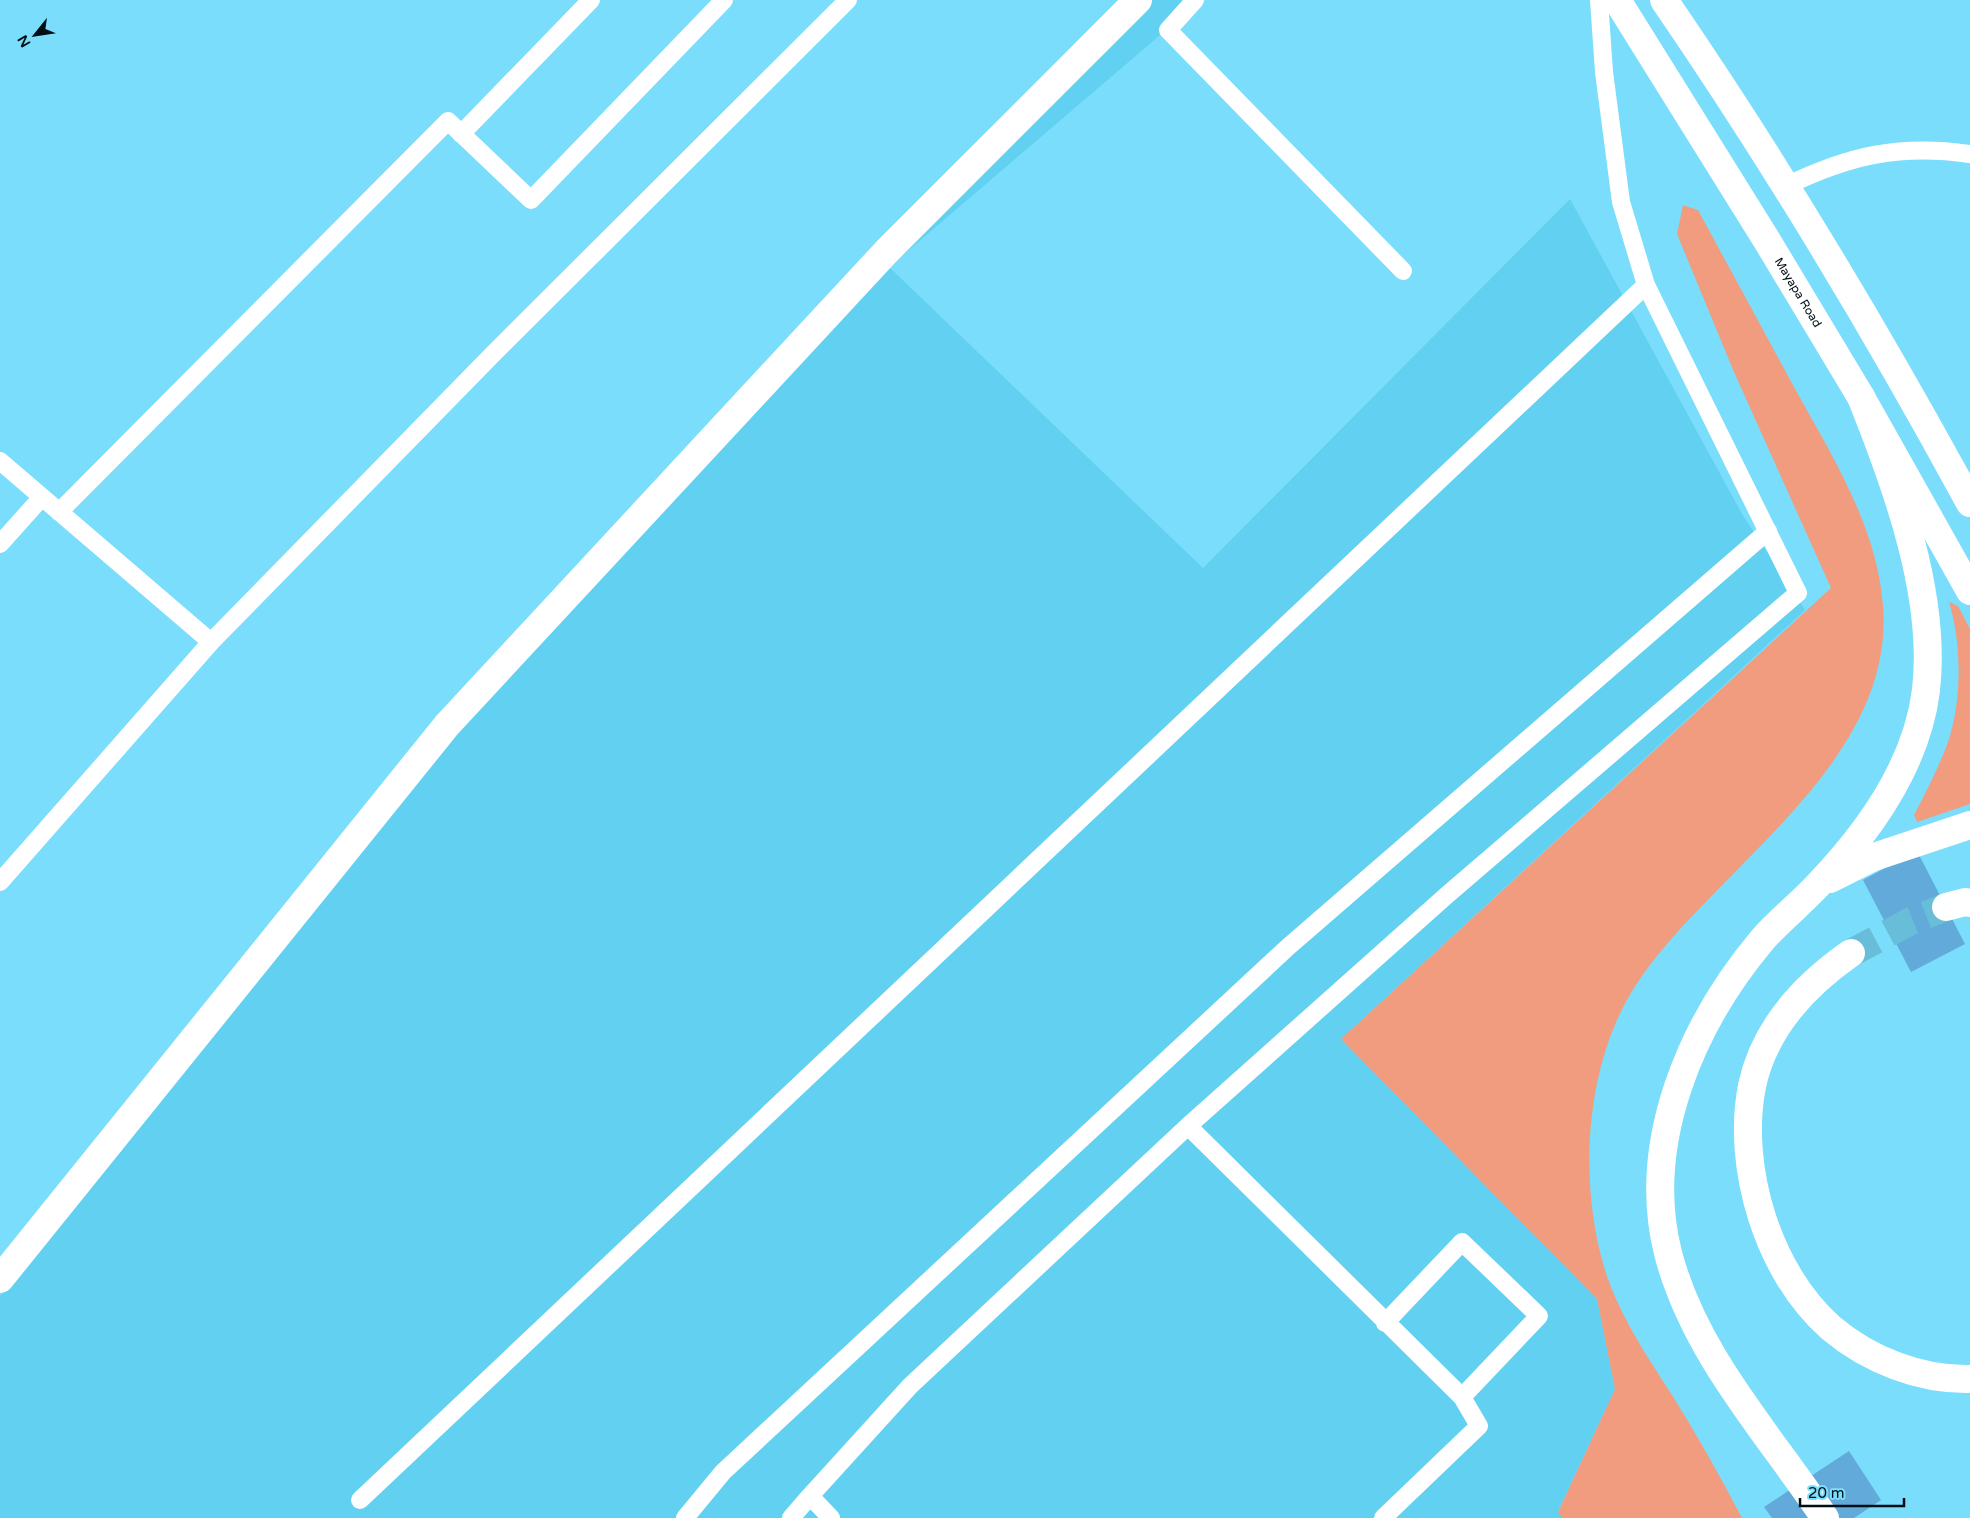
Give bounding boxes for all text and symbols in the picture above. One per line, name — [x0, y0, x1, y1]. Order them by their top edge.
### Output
north arrow — [10, 10, 60, 60]
text: N — [14, 32, 34, 50]
street label: Mayapa Road — [1772, 255, 1824, 330]
scale bar — [1800, 1476, 1904, 1508]
text: 20 m — [1808, 1484, 1845, 1502]

